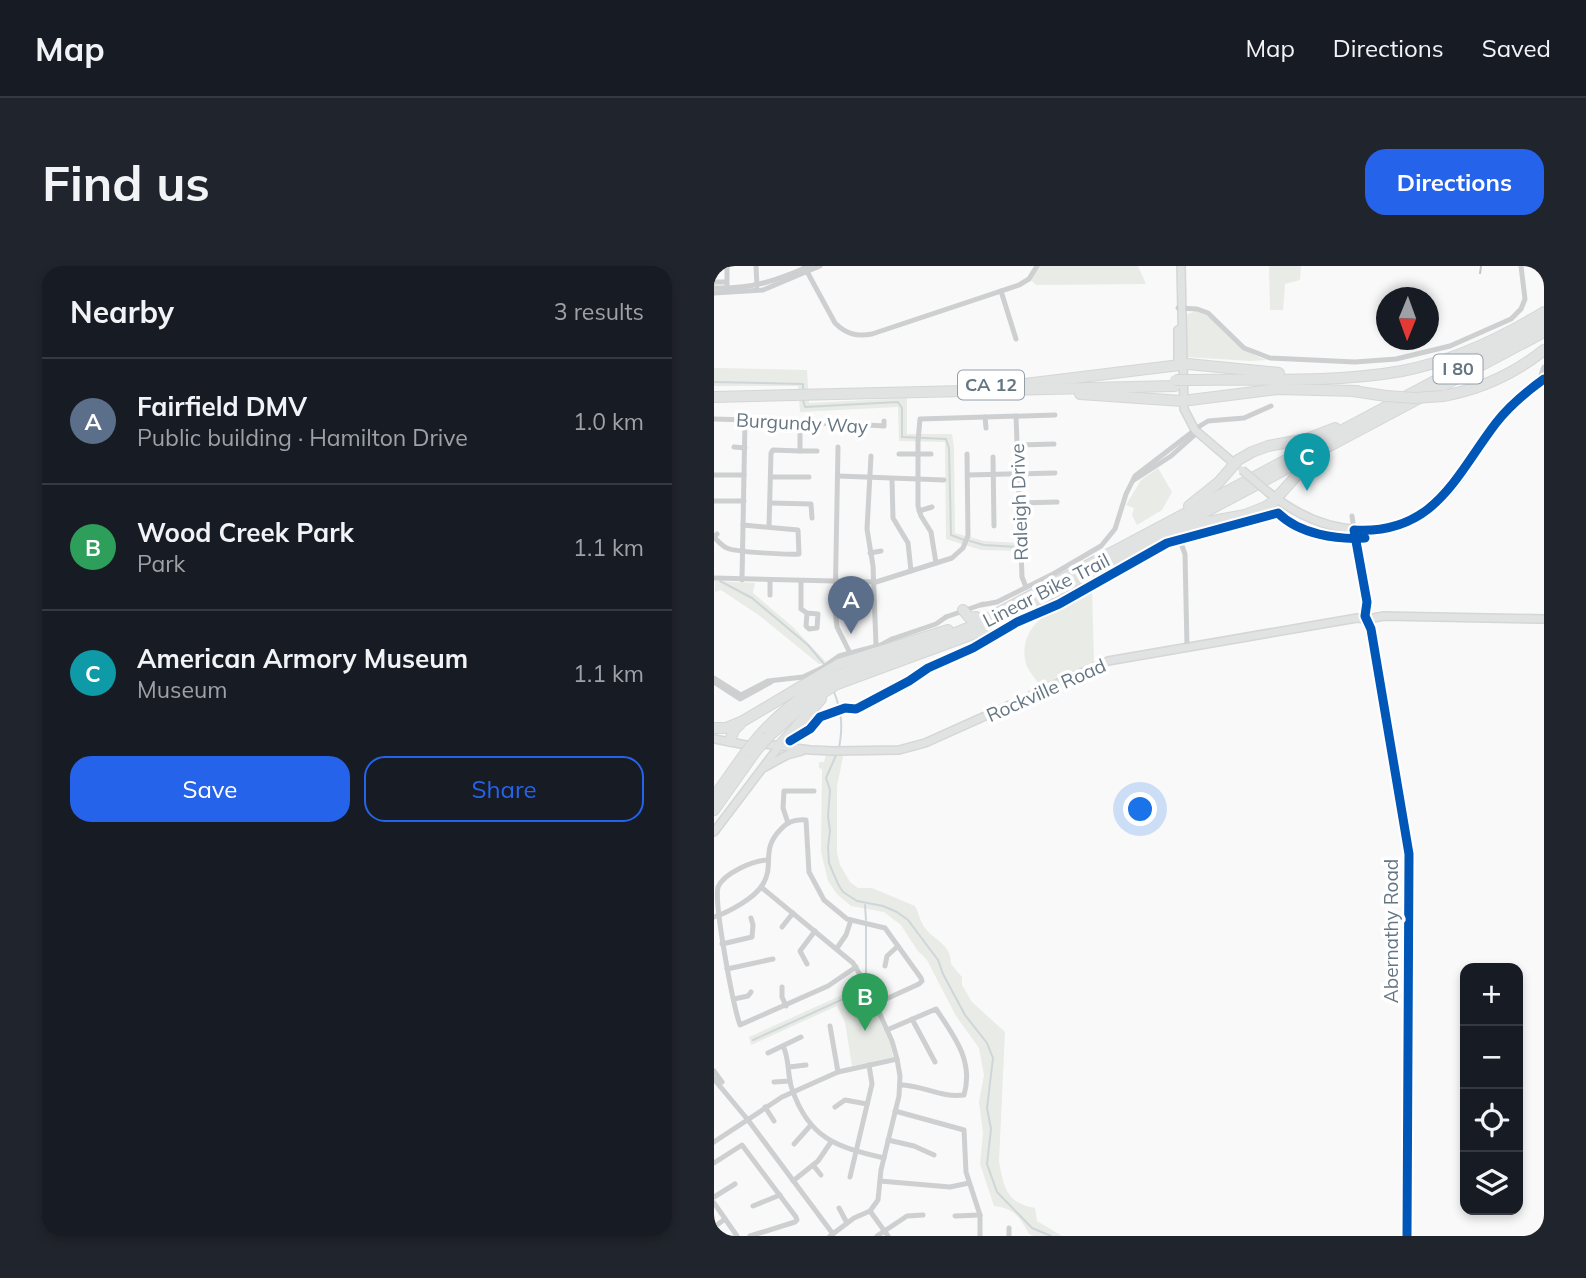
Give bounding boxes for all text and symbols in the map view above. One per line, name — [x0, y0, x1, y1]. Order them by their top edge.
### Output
text: Map — [35, 28, 105, 69]
text: Map — [1245, 33, 1295, 63]
text: Directions — [1333, 33, 1444, 63]
text: Saved — [1482, 33, 1551, 63]
button: Directions — [1365, 149, 1544, 215]
text: Find us — [42, 152, 210, 213]
north arrow — [1376, 287, 1439, 350]
text: Nearby — [70, 293, 174, 331]
text: 3 results — [554, 297, 644, 326]
road number: I 80 — [1434, 354, 1482, 384]
road number: CA 12 — [958, 370, 1024, 400]
text: Fairfield DMV — [137, 390, 307, 423]
text: A — [84, 407, 102, 436]
text: 1.0 km — [573, 407, 644, 436]
street label: Burgundy Way — [735, 408, 869, 438]
text: Public building · Hamilton Drive — [137, 423, 468, 452]
pin: C — [1284, 433, 1330, 491]
street label: Raleigh Drive — [1005, 443, 1033, 561]
text: Wood Creek Park — [137, 516, 354, 549]
text: B — [85, 533, 101, 562]
text: 1.1 km — [573, 533, 644, 562]
street label: Linear Bike Trail — [979, 548, 1113, 632]
text: Park — [137, 549, 185, 578]
pin: A — [828, 576, 874, 634]
text: American Armory Museum — [137, 642, 468, 675]
street label: Rockville Road — [983, 653, 1109, 727]
text: C — [85, 659, 101, 688]
text: 1.1 km — [573, 659, 644, 688]
text: Museum — [137, 675, 227, 704]
button: Save — [70, 756, 350, 822]
button: Share — [364, 756, 644, 822]
your location — [1123, 792, 1157, 826]
street label: Abernathy Road — [1379, 859, 1403, 1003]
map controls — [1460, 963, 1523, 1215]
button: + — [1460, 963, 1523, 1026]
pin: B — [842, 973, 888, 1031]
button: − — [1460, 1026, 1523, 1089]
button: locate — [1460, 1089, 1523, 1152]
button: layers — [1460, 1152, 1523, 1215]

